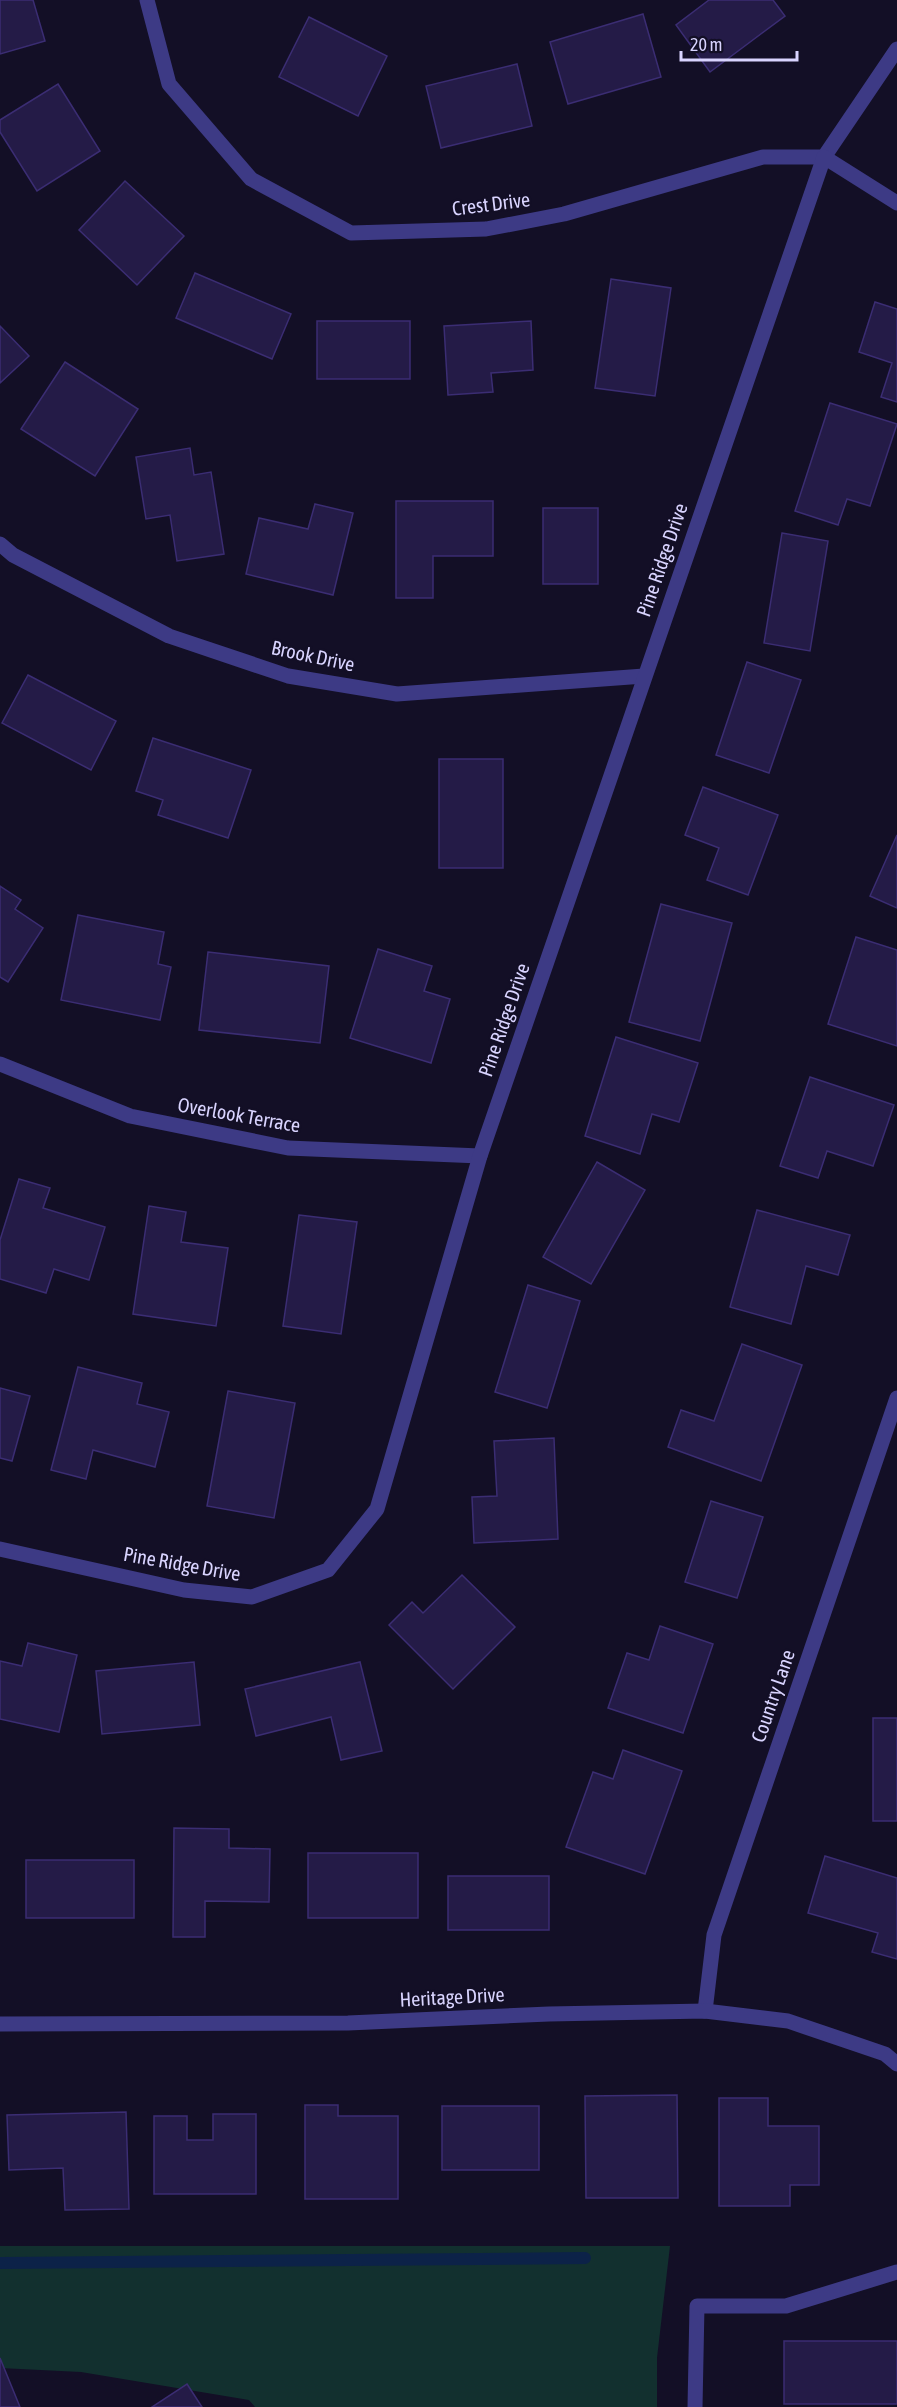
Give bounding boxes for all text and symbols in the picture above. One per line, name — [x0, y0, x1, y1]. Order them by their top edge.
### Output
scale bar — [681, 24, 796, 62]
text: 20 m — [690, 34, 722, 55]
street label: Crest Drive — [451, 187, 531, 220]
street label: Pine Ridge Drive — [631, 500, 692, 620]
street label: Brook Drive — [269, 635, 357, 676]
street label: Pine Ridge Drive — [473, 960, 534, 1080]
street label: Overlook Terrace — [176, 1092, 302, 1137]
street label: Pine Ridge Drive — [122, 1542, 242, 1585]
street label: Country Lane — [746, 1647, 799, 1745]
street label: Heritage Drive — [399, 1982, 505, 2011]

